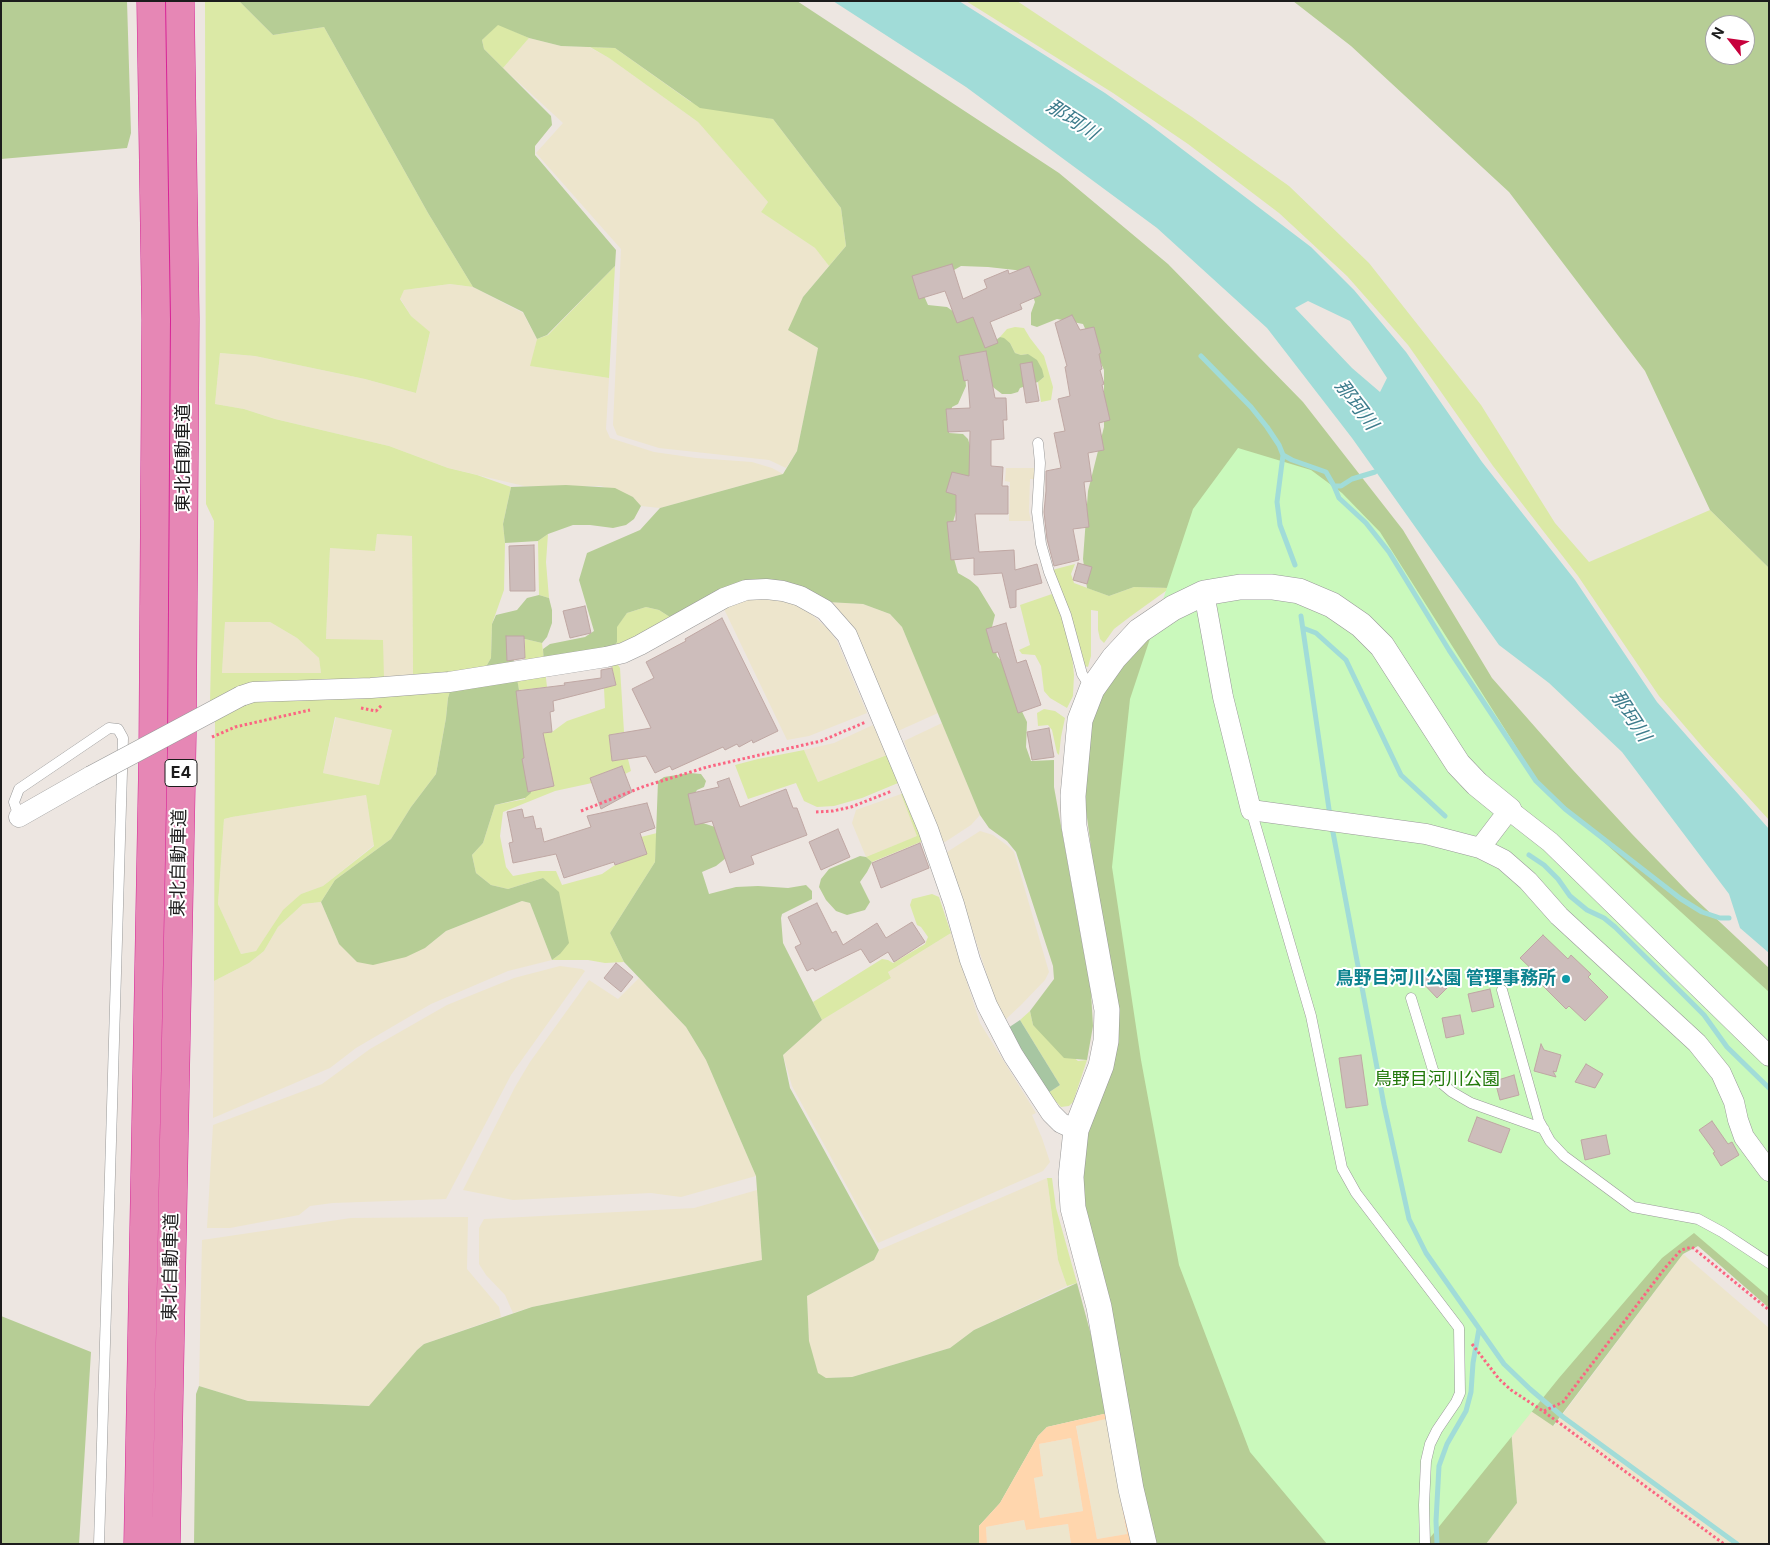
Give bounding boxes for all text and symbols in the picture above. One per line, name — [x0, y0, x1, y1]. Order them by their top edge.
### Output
north arrow — [1705, 15, 1755, 65]
text: N — [1707, 24, 1727, 42]
water label: 那珂川 — [1042, 95, 1102, 145]
water label: 那珂川 — [1330, 375, 1382, 435]
street label: 東北自動車道 — [173, 404, 195, 512]
water label: 那珂川 — [1605, 686, 1655, 746]
road number: E4 — [165, 760, 197, 786]
street label: 東北自動車道 — [167, 809, 191, 917]
place label: 鳥野目河川公園 管理事務所 — [1336, 968, 1556, 990]
marker: 鳥野目河川公園 管理事務所 — [1560, 973, 1572, 985]
park label: 鳥野目河川公園 — [1374, 1069, 1500, 1091]
street label: 東北自動車道 — [159, 1213, 183, 1321]

